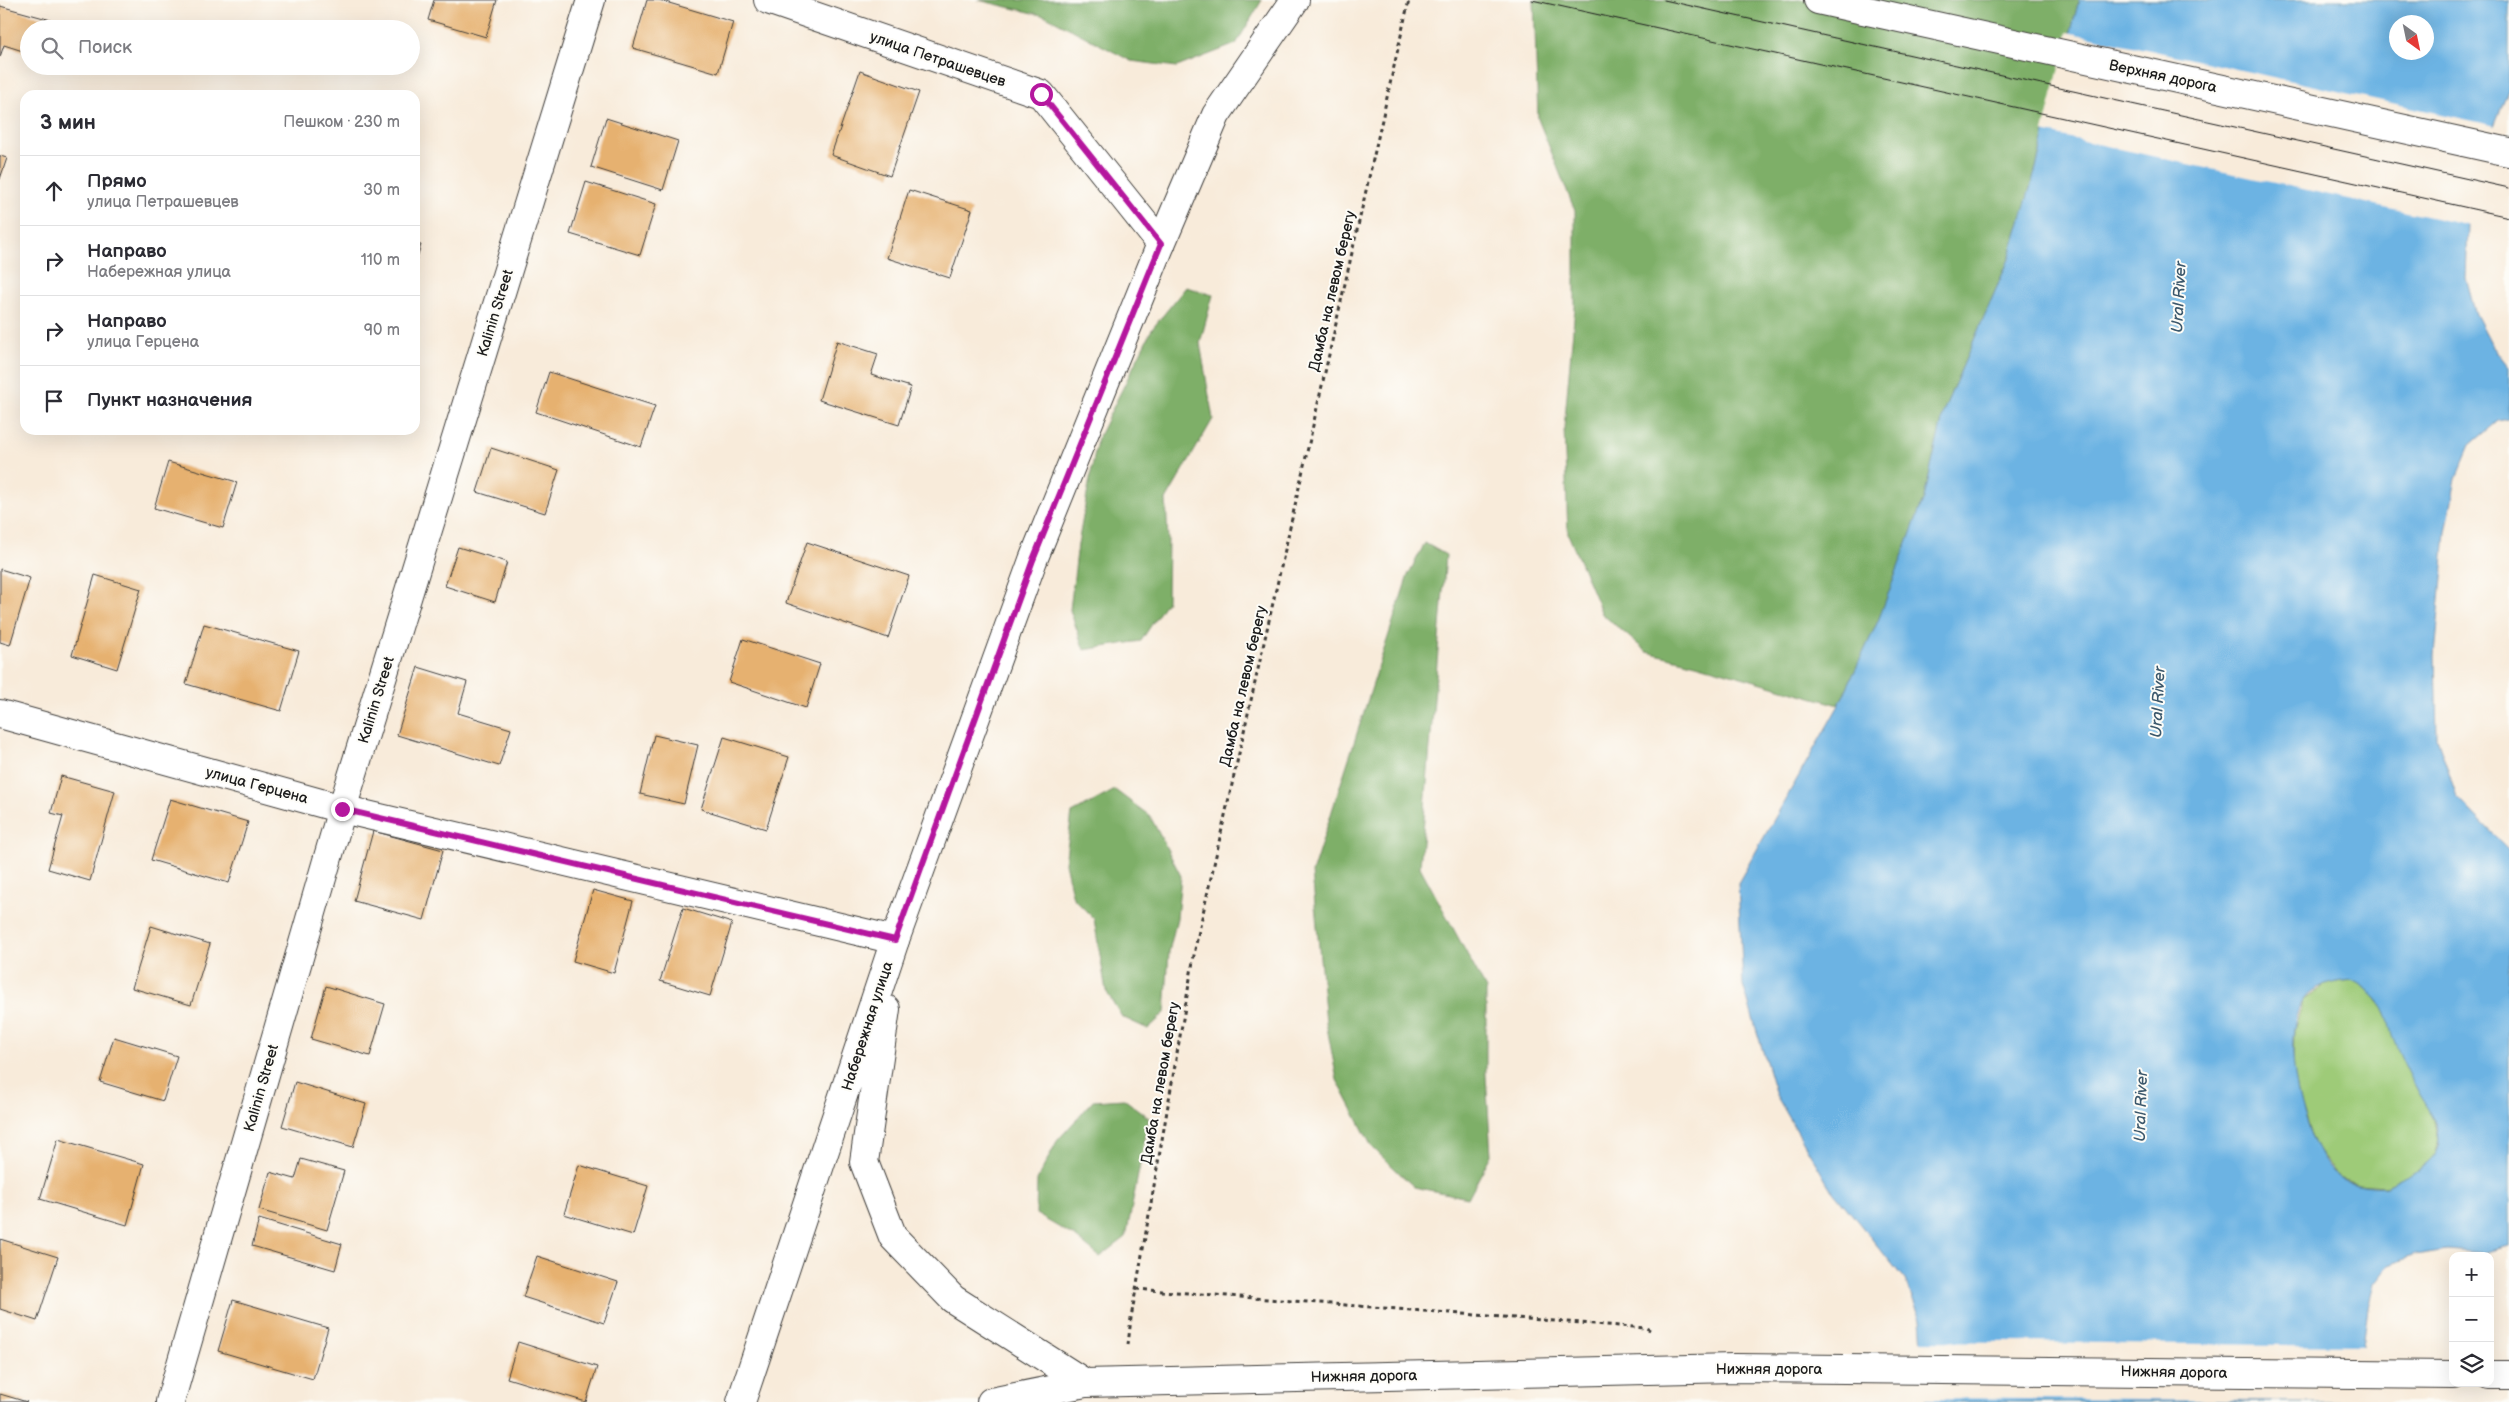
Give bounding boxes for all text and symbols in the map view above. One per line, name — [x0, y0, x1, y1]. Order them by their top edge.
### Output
north arrow — [2389, 15, 2434, 60]
search box — [20, 20, 420, 75]
street label: улица Петрашевцев — [867, 27, 1008, 92]
icon: search — [38, 34, 66, 62]
text: Поиск — [78, 36, 132, 59]
street label: Верхняя дорога — [2107, 56, 2219, 97]
route start — [1030, 83, 1053, 106]
text: 3 мин — [40, 110, 96, 135]
text: Пешком · 230 m — [283, 113, 400, 132]
text: Прямо — [87, 170, 147, 193]
icon: ahead — [40, 177, 68, 205]
text: 30 m — [363, 181, 400, 200]
text: улица Петрашевцев — [87, 193, 239, 212]
street label: Дамба на левом берегу — [1305, 209, 1360, 373]
text: Направо — [87, 240, 167, 263]
icon: right — [40, 247, 68, 275]
text: 110 m — [361, 251, 400, 270]
water label: Ural River — [2168, 260, 2191, 333]
text: Набережная улица — [87, 263, 231, 282]
street label: Kalinin Street — [473, 267, 518, 359]
text: Направо — [87, 310, 167, 333]
icon: right — [40, 317, 68, 345]
text: 90 m — [364, 321, 400, 340]
text: улица Герцена — [87, 333, 199, 352]
icon: arrive — [40, 387, 68, 415]
text: Пункт назначения — [87, 389, 252, 412]
street label: Дамба на левом берегу — [1216, 604, 1271, 768]
street label: Kalinin Street — [354, 654, 399, 746]
water label: Ural River — [2147, 665, 2170, 738]
street label: улица Герцена — [204, 763, 310, 808]
route end — [331, 798, 354, 821]
street label: Набережная улица — [838, 959, 897, 1093]
street label: Дамба на левом берегу — [1137, 1000, 1184, 1166]
street label: Kalinin Street — [240, 1042, 283, 1134]
water label: Ural River — [2131, 1069, 2152, 1142]
map controls — [2449, 1252, 2494, 1387]
button: + — [2449, 1252, 2494, 1297]
button: − — [2449, 1297, 2494, 1342]
button: layers — [2449, 1342, 2494, 1387]
street label: Нижняя дорога — [1716, 1360, 1822, 1379]
street label: Нижняя дорога — [2120, 1362, 2228, 1383]
street label: Нижняя дорога — [1310, 1366, 1418, 1387]

